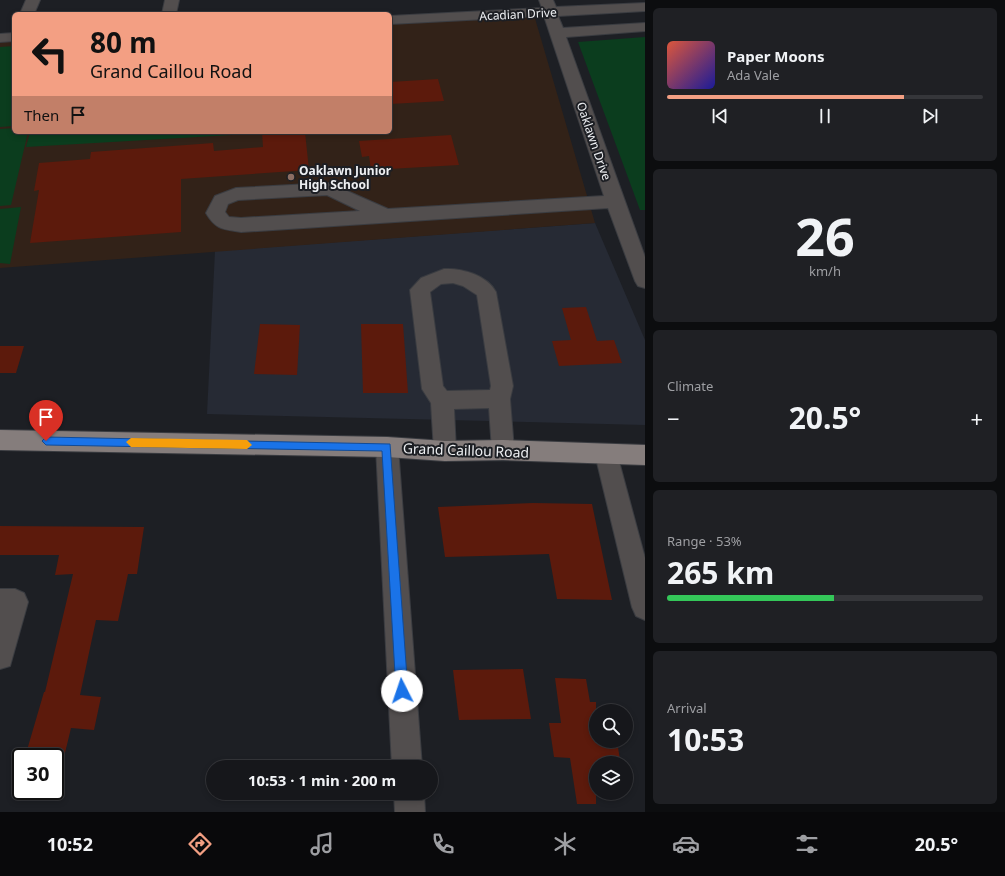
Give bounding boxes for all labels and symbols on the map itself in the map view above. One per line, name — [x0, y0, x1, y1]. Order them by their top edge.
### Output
street label: Acadian Drive — [479, 3, 557, 25]
street label: Oaklawn Drive — [573, 99, 615, 183]
place label: Oaklawn Junior High School — [299, 162, 392, 193]
marker: Oaklawn Junior High School — [286, 172, 296, 182]
pin — [29, 400, 63, 441]
street label: Grand Caillou Road — [403, 438, 529, 462]
position arrow — [381, 670, 423, 712]
speed limit sign: 30 — [12, 748, 64, 800]

